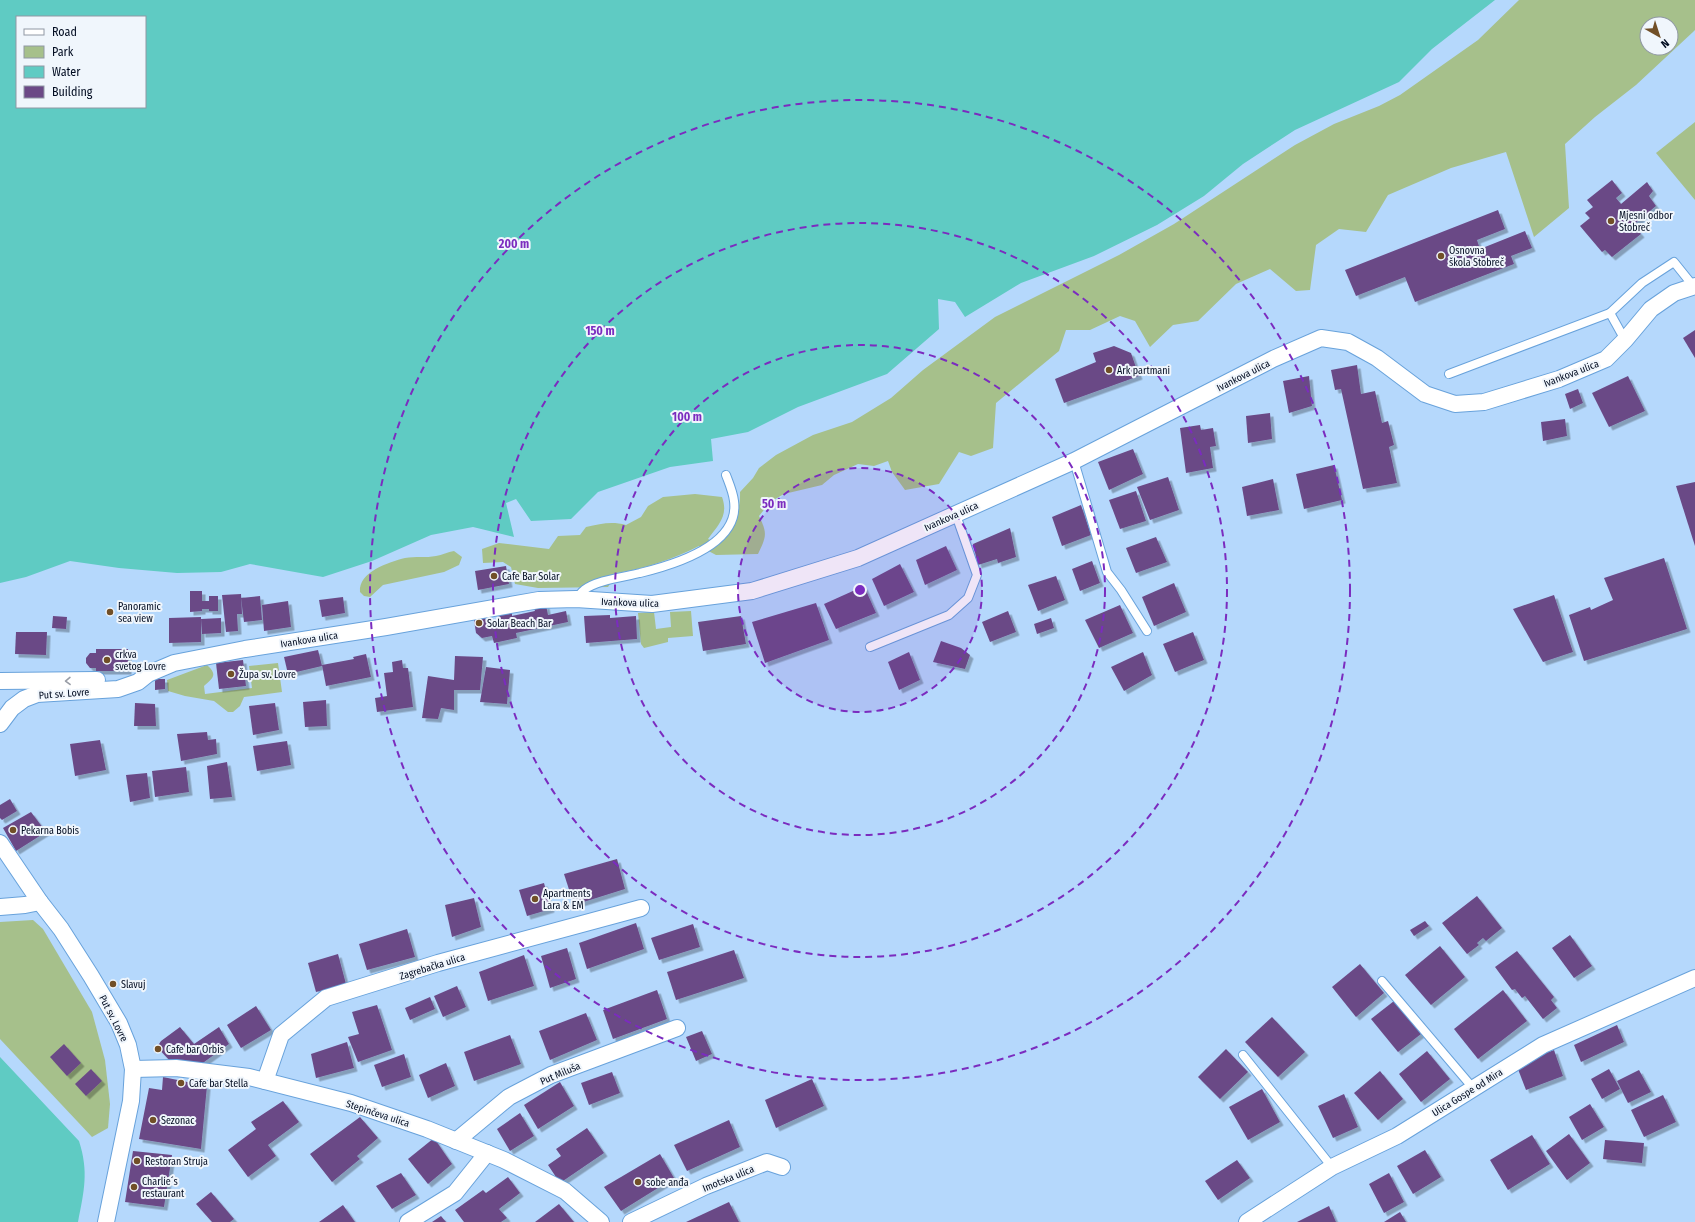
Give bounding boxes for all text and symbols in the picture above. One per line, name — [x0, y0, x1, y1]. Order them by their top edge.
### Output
legend — [16, 16, 146, 108]
north arrow — [1639, 16, 1679, 56]
text: Road — [52, 25, 77, 39]
text: N — [1658, 36, 1672, 51]
text: Park — [52, 45, 74, 59]
text: Water — [52, 65, 81, 79]
text: Building — [52, 85, 93, 99]
place label: Mjesni odbor Stobreč — [1619, 210, 1673, 234]
marker: Mjesni odbor Stobreč — [1606, 216, 1616, 226]
text: 200 m — [498, 237, 529, 251]
place label: Osnovna škola Stobreč — [1449, 245, 1505, 269]
marker: Osnovna škola Stobreč — [1436, 251, 1446, 261]
text: 150 m — [585, 324, 615, 338]
street label: Ivankova ulica — [1215, 357, 1272, 394]
street label: Ivankova ulica — [1542, 358, 1601, 390]
marker: Ark partmani — [1104, 365, 1114, 375]
place label: Ark partmani — [1117, 365, 1170, 377]
text: 100 m — [672, 410, 702, 424]
text: 50 m — [762, 497, 786, 511]
street label: Ivankova ulica — [923, 500, 980, 534]
marker: Cafe Bar Solar — [489, 571, 499, 581]
place label: Cafe Bar Solar — [502, 571, 560, 583]
centre of rings — [853, 583, 867, 597]
street label: Ivankova ulica — [601, 596, 659, 610]
place label: Panoramic sea view — [118, 601, 161, 625]
marker: Panoramic sea view — [105, 607, 115, 617]
marker: Solar Beach Bar — [474, 618, 484, 628]
place label: Solar Beach Bar — [487, 618, 552, 630]
street label: Ivankova ulica — [280, 630, 339, 650]
place label: crkva svetog Lovre — [115, 649, 166, 673]
marker: crkva svetog Lovre — [102, 655, 112, 665]
place label: Župa sv. Lovre — [239, 667, 296, 681]
marker: Župa sv. Lovre — [226, 669, 236, 679]
one-way arrow — [65, 676, 71, 685]
street label: Put sv. Lovre — [38, 686, 90, 702]
marker: Pekarna Bobis — [8, 825, 18, 835]
place label: Pekarna Bobis — [21, 825, 79, 837]
place label: Apartments Lara & EM — [543, 888, 591, 912]
marker: Apartments Lara & EM — [530, 894, 540, 904]
street label: Zagrebačka ulica — [398, 951, 467, 983]
marker: Slavuj — [108, 979, 118, 989]
place label: Slavuj — [121, 979, 146, 991]
street label: Put sv. Lovre — [96, 993, 130, 1044]
marker: Cafe bar Orbis — [153, 1044, 163, 1054]
place label: Cafe bar Orbis — [166, 1044, 224, 1056]
street label: Put Miluša — [539, 1060, 582, 1088]
street label: Ulica Gospe od Mira — [1430, 1066, 1505, 1119]
marker: Cafe bar Stella — [176, 1078, 186, 1088]
place label: Cafe bar Stella — [189, 1078, 248, 1090]
street label: Stepinčeva ulica — [344, 1098, 411, 1130]
marker: Sezonac — [148, 1115, 158, 1125]
place label: Sezonac — [161, 1115, 195, 1127]
marker: Restoran Struja — [132, 1156, 142, 1166]
place label: Restoran Struja — [145, 1156, 208, 1168]
street label: Imotska ulica — [701, 1163, 756, 1195]
place label: Charlie´s restaurant — [142, 1176, 185, 1200]
marker: sobe anđa — [633, 1177, 643, 1187]
place label: sobe anđa — [646, 1177, 689, 1189]
marker: Charlie´s restaurant — [129, 1182, 139, 1192]

